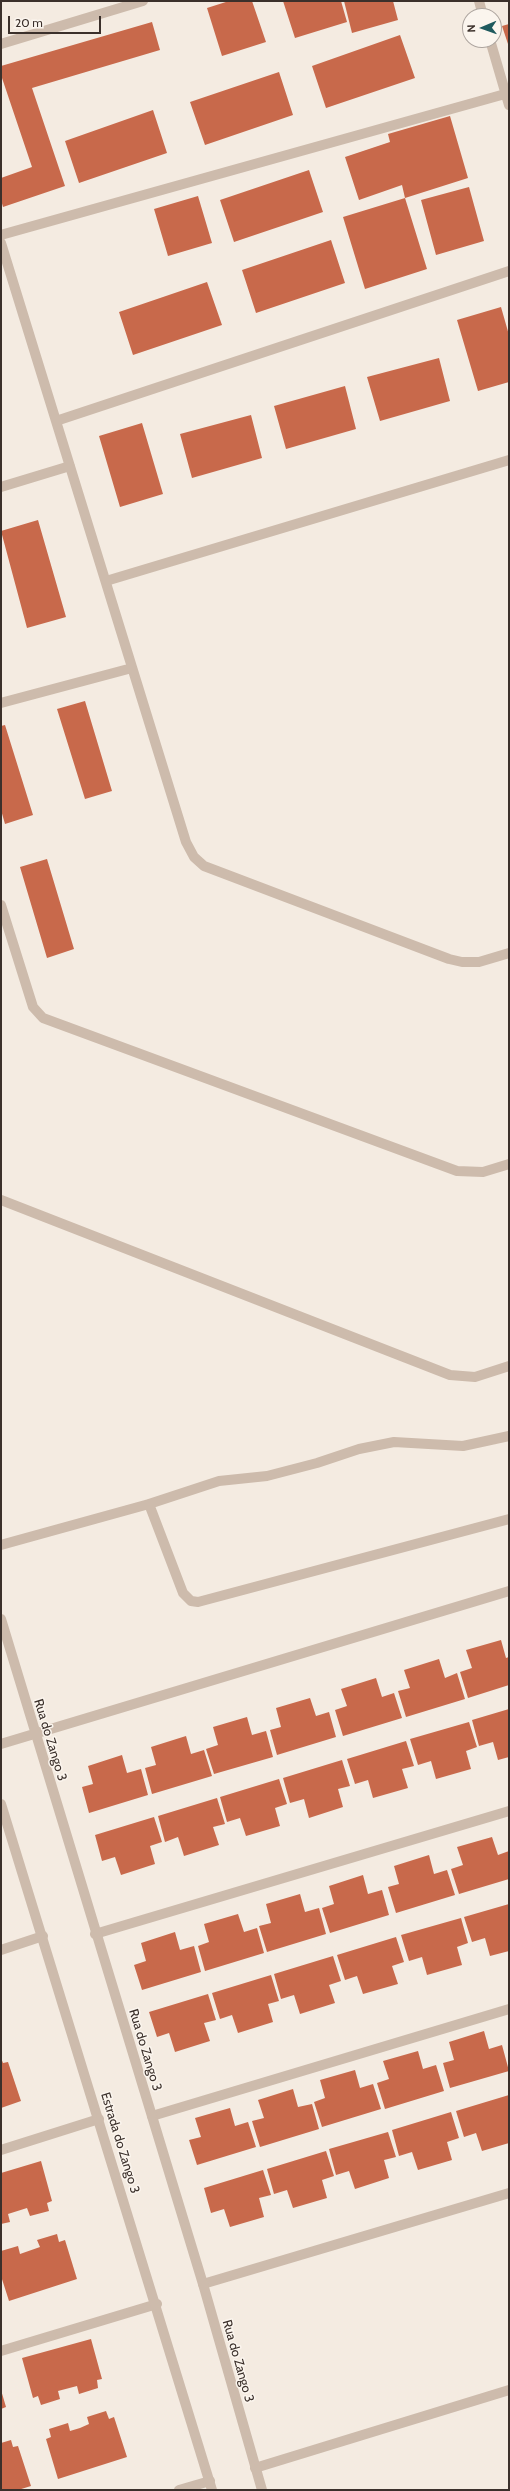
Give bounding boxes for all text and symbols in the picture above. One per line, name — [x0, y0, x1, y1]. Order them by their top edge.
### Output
scale bar — [10, 8, 103, 34]
north arrow — [462, 8, 502, 48]
text: 20 m — [15, 15, 43, 30]
text: N — [464, 24, 478, 33]
street label: Rua do Zango 3 — [30, 1697, 70, 1783]
street label: Rua do Zango 3 — [125, 2007, 165, 2093]
street label: Estrada do Zango 3 — [97, 2091, 143, 2195]
street label: Rua do Zango 3 — [219, 2318, 257, 2404]

